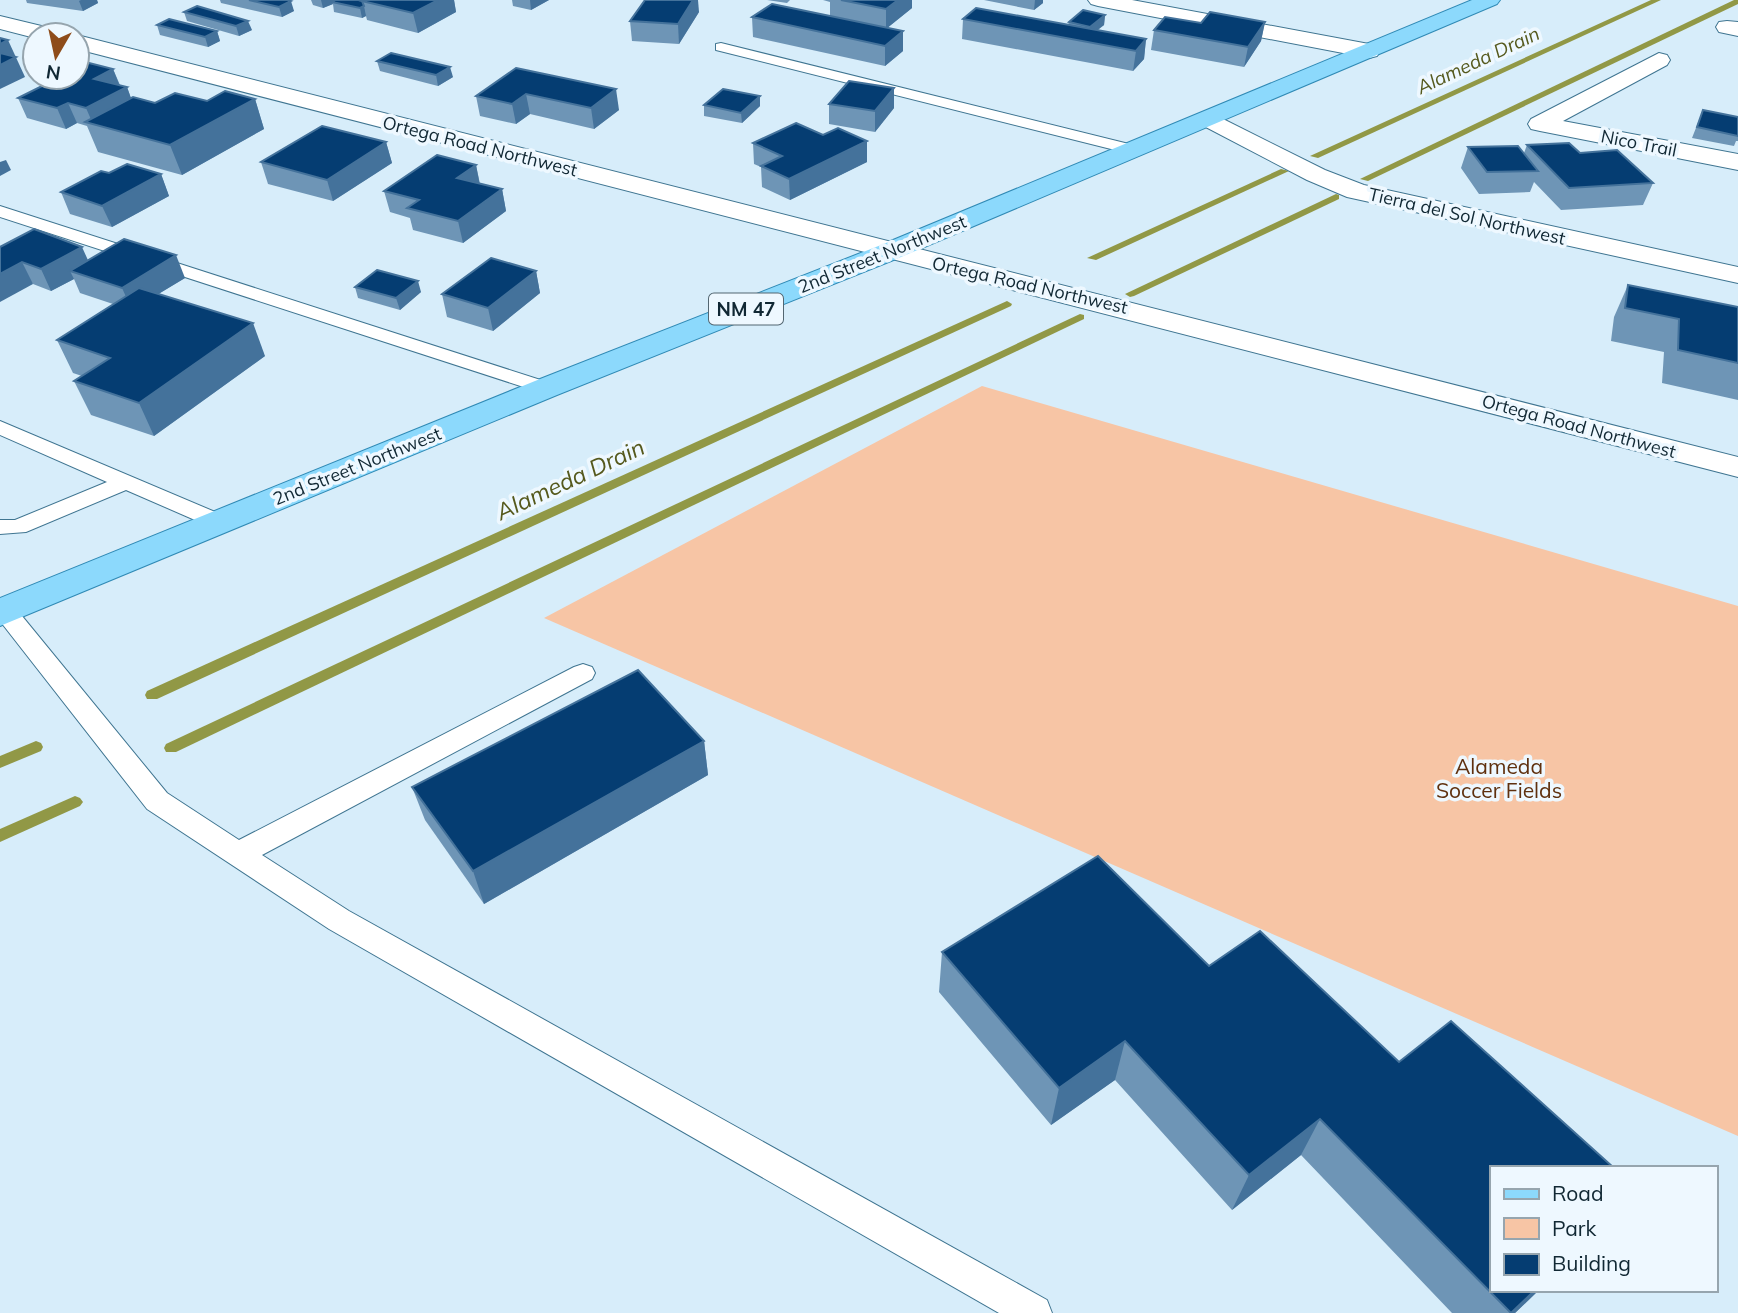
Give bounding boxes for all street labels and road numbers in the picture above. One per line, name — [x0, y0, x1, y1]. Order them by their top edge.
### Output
street label: Ortega Road Northwest — [380, 111, 580, 181]
street label: Nico Trail — [1599, 124, 1679, 162]
street label: Tierra del Sol Northwest — [1366, 182, 1568, 250]
street label: 2nd Street Northwest — [795, 210, 969, 298]
street label: Ortega Road Northwest — [930, 251, 1130, 319]
road number: NM 47 — [709, 294, 783, 324]
street label: Ortega Road Northwest — [1479, 389, 1679, 463]
street label: 2nd Street Northwest — [270, 422, 444, 510]

